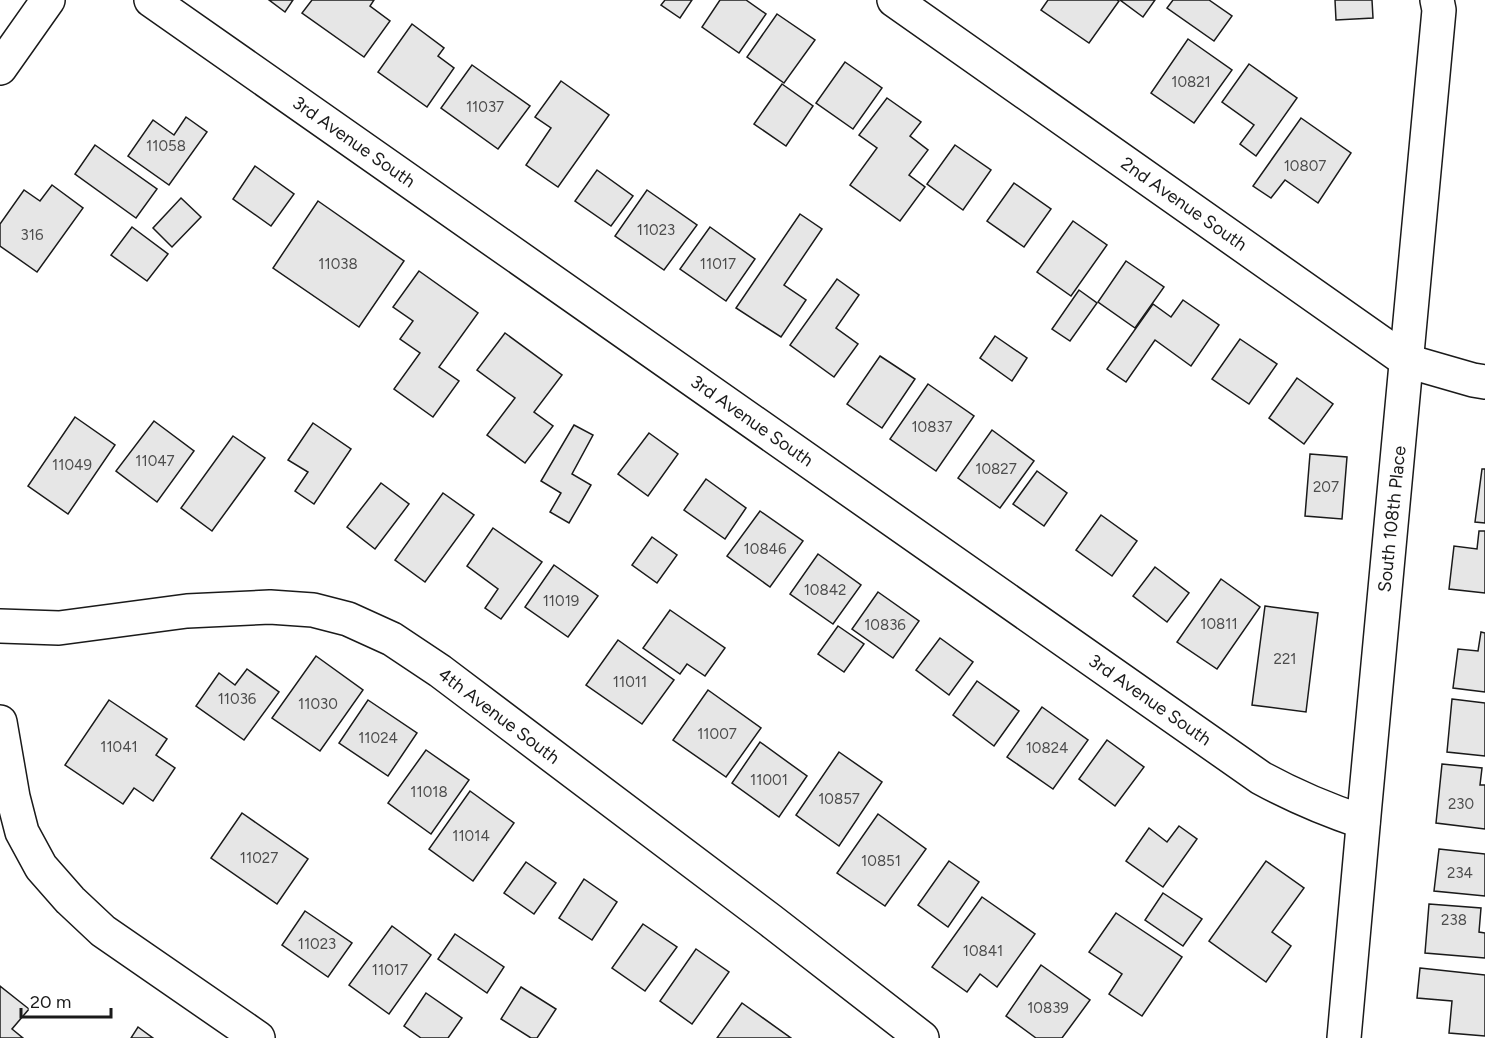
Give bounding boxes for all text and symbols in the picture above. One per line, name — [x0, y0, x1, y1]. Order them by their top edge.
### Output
house number: 10821 — [1171, 73, 1211, 91]
street label: 3rd Avenue South — [288, 92, 420, 192]
house number: 11037 — [466, 98, 504, 116]
house number: 11058 — [146, 137, 186, 155]
street label: 2nd Avenue South — [1117, 152, 1251, 256]
house number: 10807 — [1284, 157, 1326, 175]
house number: 11023 — [637, 221, 675, 239]
house number: 316 — [21, 226, 44, 244]
house number: 11038 — [318, 255, 358, 273]
house number: 11017 — [700, 255, 736, 273]
street label: 3rd Avenue South — [686, 371, 818, 471]
house number: 10837 — [911, 418, 953, 436]
street label: South 108th Place — [1373, 444, 1411, 593]
house number: 11047 — [135, 452, 175, 470]
house number: 11049 — [52, 456, 92, 474]
house number: 10827 — [975, 460, 1017, 478]
house number: 207 — [1313, 478, 1339, 496]
house number: 10846 — [744, 540, 787, 558]
house number: 10842 — [804, 581, 846, 599]
house number: 11019 — [543, 592, 579, 610]
house number: 10811 — [1200, 615, 1238, 633]
house number: 10836 — [864, 616, 906, 634]
street label: 3rd Avenue South — [1084, 650, 1216, 750]
house number: 221 — [1274, 650, 1296, 668]
street label: 4th Avenue South — [434, 663, 564, 769]
house number: 11011 — [613, 673, 647, 691]
house number: 11036 — [218, 690, 257, 708]
house number: 11030 — [298, 695, 338, 713]
house number: 11007 — [697, 725, 737, 743]
house number: 11024 — [358, 729, 398, 747]
house number: 11041 — [100, 738, 138, 756]
house number: 10824 — [1026, 739, 1068, 757]
house number: 11001 — [750, 771, 788, 789]
house number: 11018 — [410, 783, 448, 801]
house number: 10857 — [818, 790, 860, 808]
house number: 230 — [1448, 795, 1474, 813]
house number: 11014 — [452, 827, 490, 845]
house number: 11027 — [240, 849, 278, 867]
house number: 10851 — [861, 852, 901, 870]
house number: 234 — [1447, 864, 1473, 882]
house number: 238 — [1441, 911, 1467, 929]
house number: 11023 — [298, 935, 336, 953]
house number: 10841 — [963, 942, 1003, 960]
house number: 11017 — [372, 961, 408, 979]
scale bar — [21, 981, 111, 1019]
text: 20 m — [30, 991, 71, 1013]
house number: 10839 — [1027, 999, 1069, 1017]

